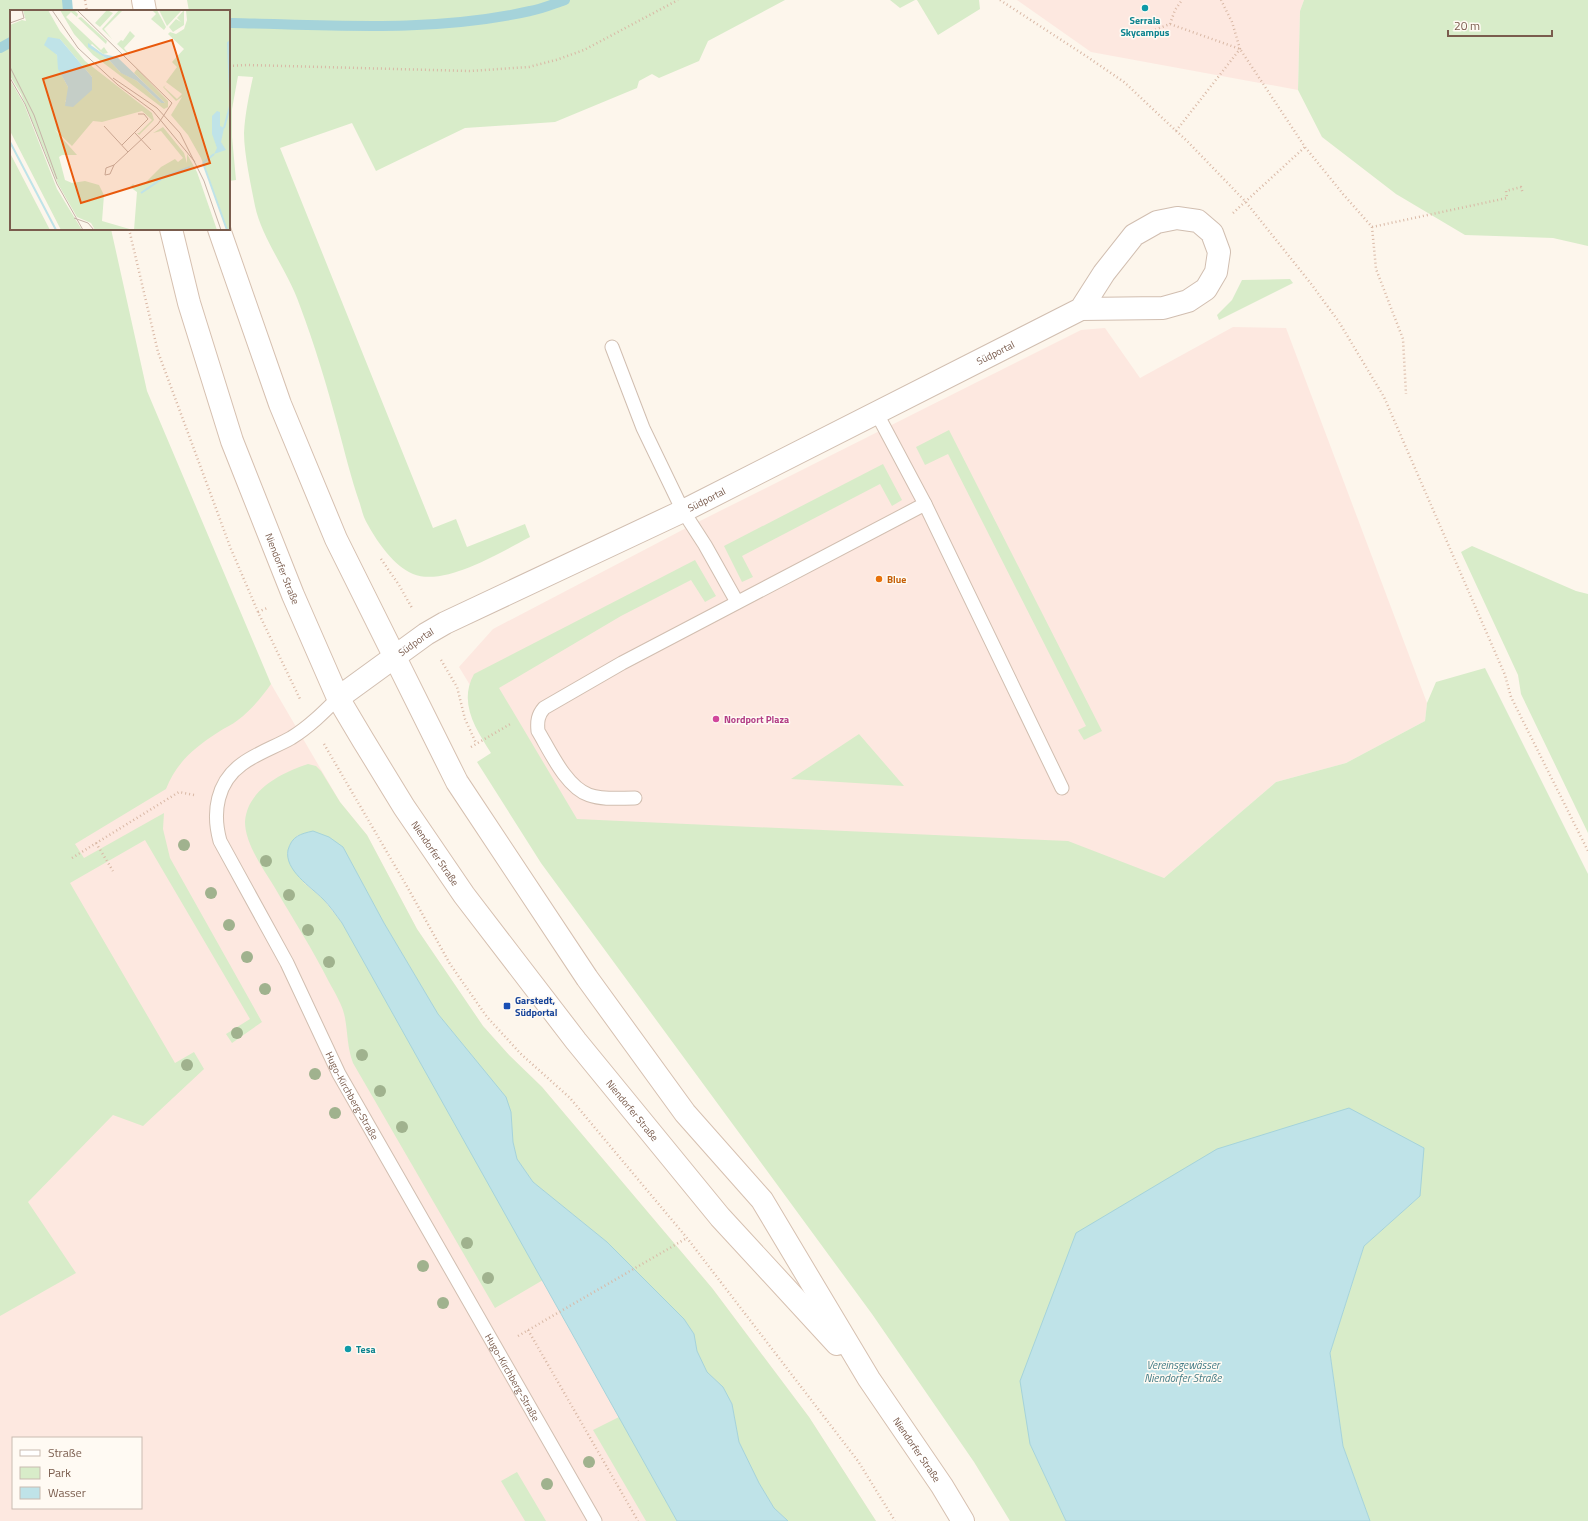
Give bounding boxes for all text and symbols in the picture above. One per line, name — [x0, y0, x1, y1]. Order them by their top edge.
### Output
marker: Serrala Skycampus — [1140, 3, 1150, 13]
inset map — [10, 10, 230, 230]
scale bar — [1448, 12, 1552, 38]
place label: Serrala Skycampus — [1120, 13, 1170, 40]
text: 20 m — [1454, 16, 1480, 35]
street label: Südportal — [974, 337, 1017, 368]
street label: Südportal — [685, 483, 728, 515]
street label: Niendorfer Straße — [262, 531, 304, 607]
place label: Blue — [887, 572, 906, 587]
marker: Blue — [874, 574, 884, 584]
street label: Südportal — [395, 624, 436, 660]
place label: Nordport Plaza — [724, 712, 789, 727]
marker: Nordport Plaza — [711, 714, 721, 724]
street label: Niendorfer Straße — [408, 818, 463, 889]
place label: Garstedt, Südportal — [515, 993, 558, 1020]
marker: Garstedt, Südportal — [502, 1001, 512, 1011]
street label: Hugo-Kirchberg-Straße — [322, 1049, 383, 1143]
street label: Niendorfer Straße — [603, 1076, 662, 1144]
street label: Hugo-Kirchberg-Straße — [482, 1331, 544, 1424]
place label: Tesa — [356, 1342, 376, 1357]
marker: Tesa — [343, 1344, 353, 1354]
water label: Vereinsgewässer Niendorfer Straße — [1144, 1357, 1223, 1386]
street label: Niendorfer Straße — [890, 1414, 945, 1485]
legend — [12, 1437, 142, 1509]
text: Straße — [48, 1443, 82, 1462]
text: Park — [48, 1463, 71, 1482]
text: Wasser — [48, 1483, 86, 1502]

